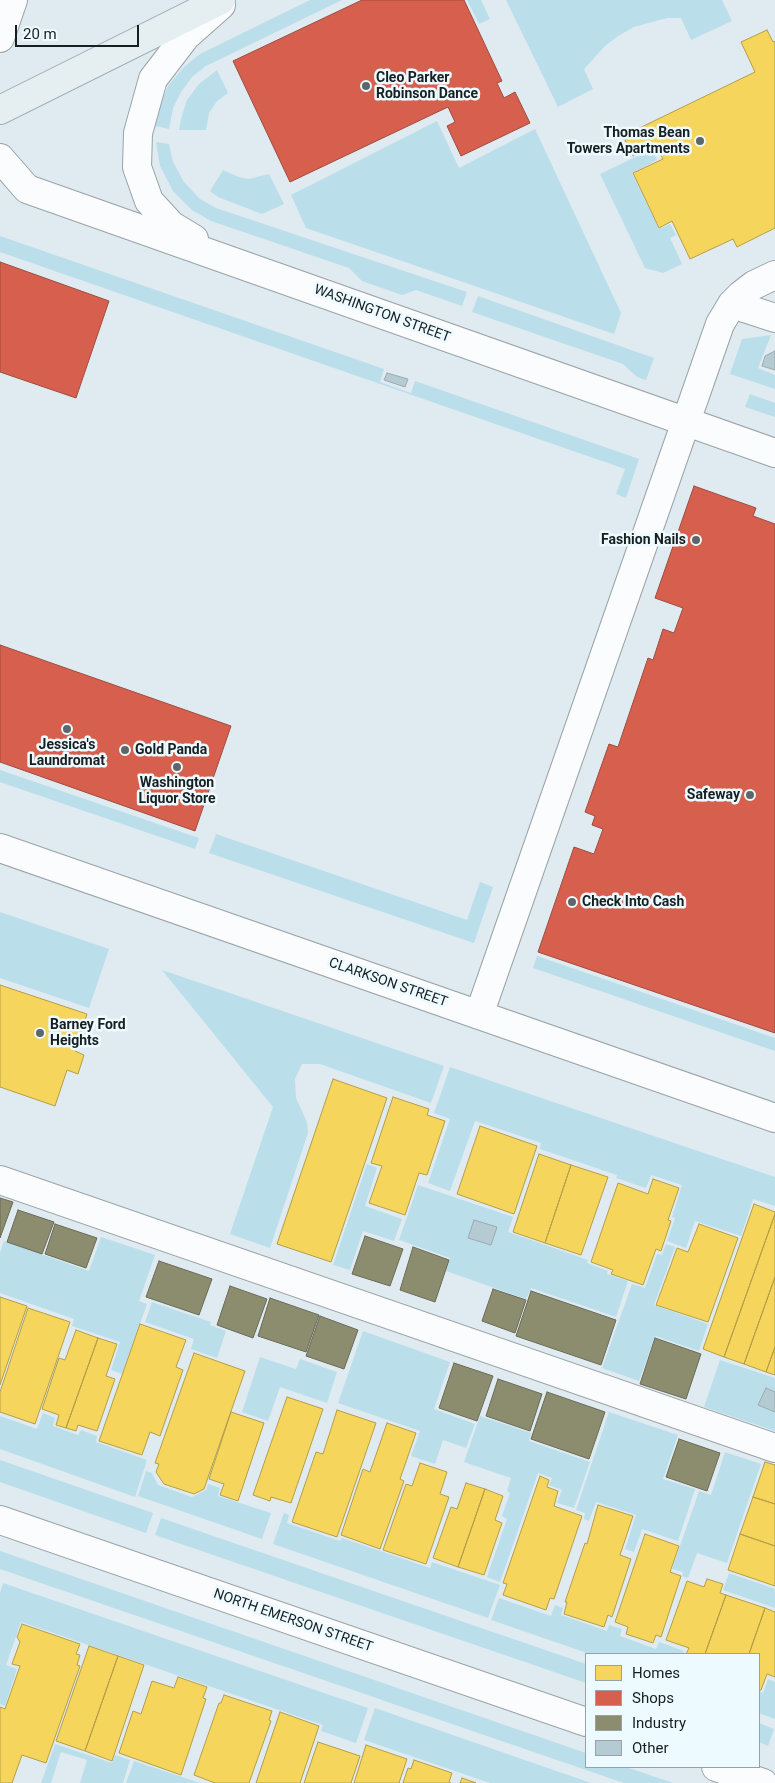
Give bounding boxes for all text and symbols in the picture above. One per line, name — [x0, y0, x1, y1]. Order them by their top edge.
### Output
scale bar — [18, 15, 141, 47]
text: 20 m — [23, 25, 57, 43]
place label: Cleo Parker Robinson Dance — [376, 70, 478, 102]
marker: Cleo Parker Robinson Dance — [360, 80, 372, 92]
place label: Thomas Bean Towers Apartments — [567, 125, 690, 158]
marker: Thomas Bean Towers Apartments — [694, 135, 706, 147]
street label: WASHINGTON STREET — [312, 282, 452, 346]
place label: Fashion Nails — [601, 532, 686, 548]
marker: Fashion Nails — [690, 534, 702, 546]
marker: Jessica's Laundromat — [61, 723, 73, 735]
place label: Jessica's Laundromat — [29, 737, 105, 770]
place label: Gold Panda — [135, 742, 207, 758]
marker: Gold Panda — [119, 744, 131, 756]
marker: Washington Liquor Store — [171, 761, 183, 773]
place label: Washington Liquor Store — [138, 775, 216, 808]
place label: Safeway — [687, 787, 740, 803]
marker: Safeway — [744, 789, 756, 801]
place label: Check Into Cash — [582, 894, 684, 910]
marker: Check Into Cash — [566, 896, 578, 908]
street label: CLARKSON STREET — [326, 955, 450, 1011]
place label: Barney Ford Heights — [50, 1017, 126, 1050]
marker: Barney Ford Heights — [34, 1027, 46, 1039]
street label: NORTH EMERSON STREET — [211, 1586, 375, 1656]
legend — [585, 1653, 760, 1768]
text: Homes — [632, 1664, 680, 1682]
text: Shops — [632, 1689, 674, 1707]
text: Industry — [632, 1714, 686, 1732]
text: Other — [632, 1739, 669, 1757]

